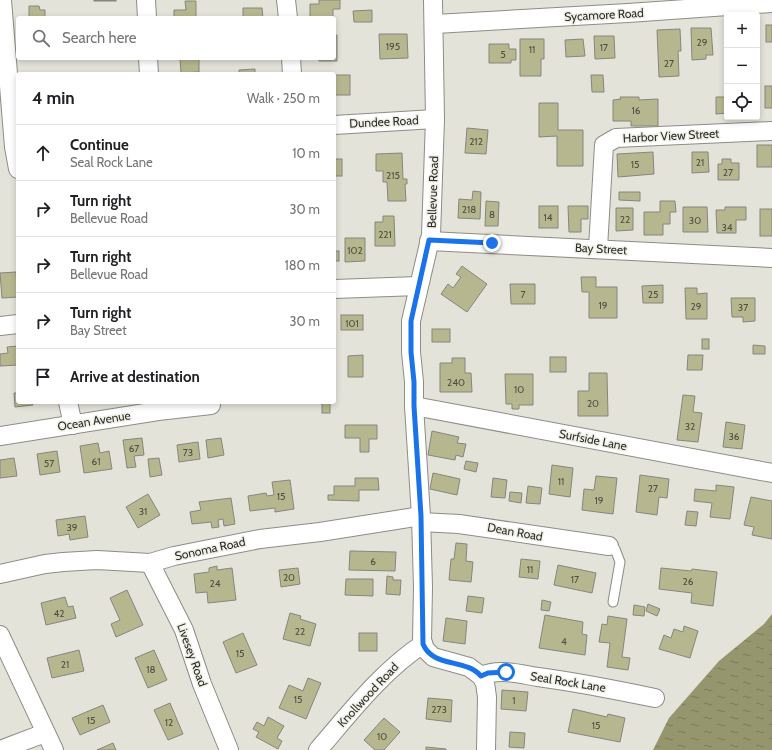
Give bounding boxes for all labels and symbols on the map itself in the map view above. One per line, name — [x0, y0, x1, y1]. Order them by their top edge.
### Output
street label: Sycamore Road — [564, 5, 644, 24]
house number: 29 — [697, 36, 708, 49]
house number: 195 — [386, 40, 400, 53]
house number: 17 — [600, 41, 608, 54]
house number: 11 — [529, 43, 535, 56]
house number: 5 — [500, 48, 506, 61]
house number: 27 — [664, 57, 674, 70]
house number: 16 — [632, 104, 641, 117]
street label: Dundee Road — [349, 112, 419, 131]
street label: Harbor View Street — [622, 125, 720, 146]
house number: 212 — [469, 135, 483, 148]
street label: Bellevue Road — [424, 156, 441, 228]
house number: 21 — [696, 156, 704, 169]
house number: 15 — [631, 158, 639, 171]
house number: 27 — [723, 166, 733, 179]
house number: 215 — [386, 169, 400, 182]
house number: 218 — [462, 203, 476, 216]
house number: 8 — [489, 208, 495, 221]
house number: 14 — [543, 211, 553, 224]
house number: 22 — [620, 213, 630, 226]
house number: 30 — [689, 214, 701, 227]
house number: 34 — [721, 221, 733, 234]
house number: 221 — [378, 228, 392, 241]
route end — [483, 234, 501, 252]
street label: Bay Street — [575, 240, 628, 257]
house number: 102 — [347, 244, 363, 257]
house number: 7 — [520, 288, 526, 301]
house number: 25 — [648, 288, 658, 301]
house number: 19 — [599, 299, 608, 312]
house number: 29 — [691, 300, 702, 313]
house number: 37 — [738, 301, 748, 314]
house number: 101 — [345, 317, 359, 330]
house number: 240 — [447, 376, 465, 389]
house number: 10 — [514, 383, 524, 396]
house number: 20 — [587, 397, 599, 410]
street label: Ocean Avenue — [56, 407, 132, 434]
house number: 32 — [685, 420, 695, 433]
street label: Surfside Lane — [558, 426, 628, 453]
house number: 36 — [728, 430, 740, 443]
house number: 67 — [129, 442, 139, 455]
house number: 73 — [183, 446, 193, 459]
house number: 61 — [92, 455, 100, 468]
house number: 57 — [44, 457, 54, 470]
house number: 11 — [558, 475, 564, 488]
house number: 27 — [648, 482, 658, 495]
house number: 15 — [277, 490, 285, 503]
house number: 19 — [595, 494, 604, 507]
house number: 31 — [139, 505, 147, 518]
street label: Dean Road — [486, 519, 544, 544]
house number: 39 — [66, 521, 78, 534]
street label: Sonoma Road — [173, 534, 247, 563]
house number: 6 — [370, 555, 376, 568]
house number: 11 — [527, 563, 533, 576]
house number: 20 — [283, 571, 295, 584]
house number: 17 — [571, 573, 579, 586]
house number: 26 — [683, 575, 694, 588]
house number: 24 — [209, 577, 221, 590]
house number: 42 — [53, 607, 65, 620]
street label: Livesey Road — [174, 621, 211, 689]
house number: 22 — [295, 625, 305, 638]
house number: 4 — [561, 635, 567, 648]
house number: 15 — [236, 647, 244, 660]
house number: 21 — [61, 658, 69, 671]
street label: Knollwood Road — [334, 659, 401, 730]
house number: 18 — [146, 663, 156, 676]
route start — [497, 663, 515, 681]
street label: Seal Rock Lane — [529, 668, 607, 695]
house number: 15 — [294, 693, 302, 706]
house number: 1 — [512, 694, 516, 707]
house number: 273 — [431, 703, 447, 716]
house number: 15 — [87, 714, 95, 727]
house number: 12 — [165, 716, 173, 729]
house number: 15 — [592, 719, 600, 732]
house number: 10 — [377, 730, 387, 743]

